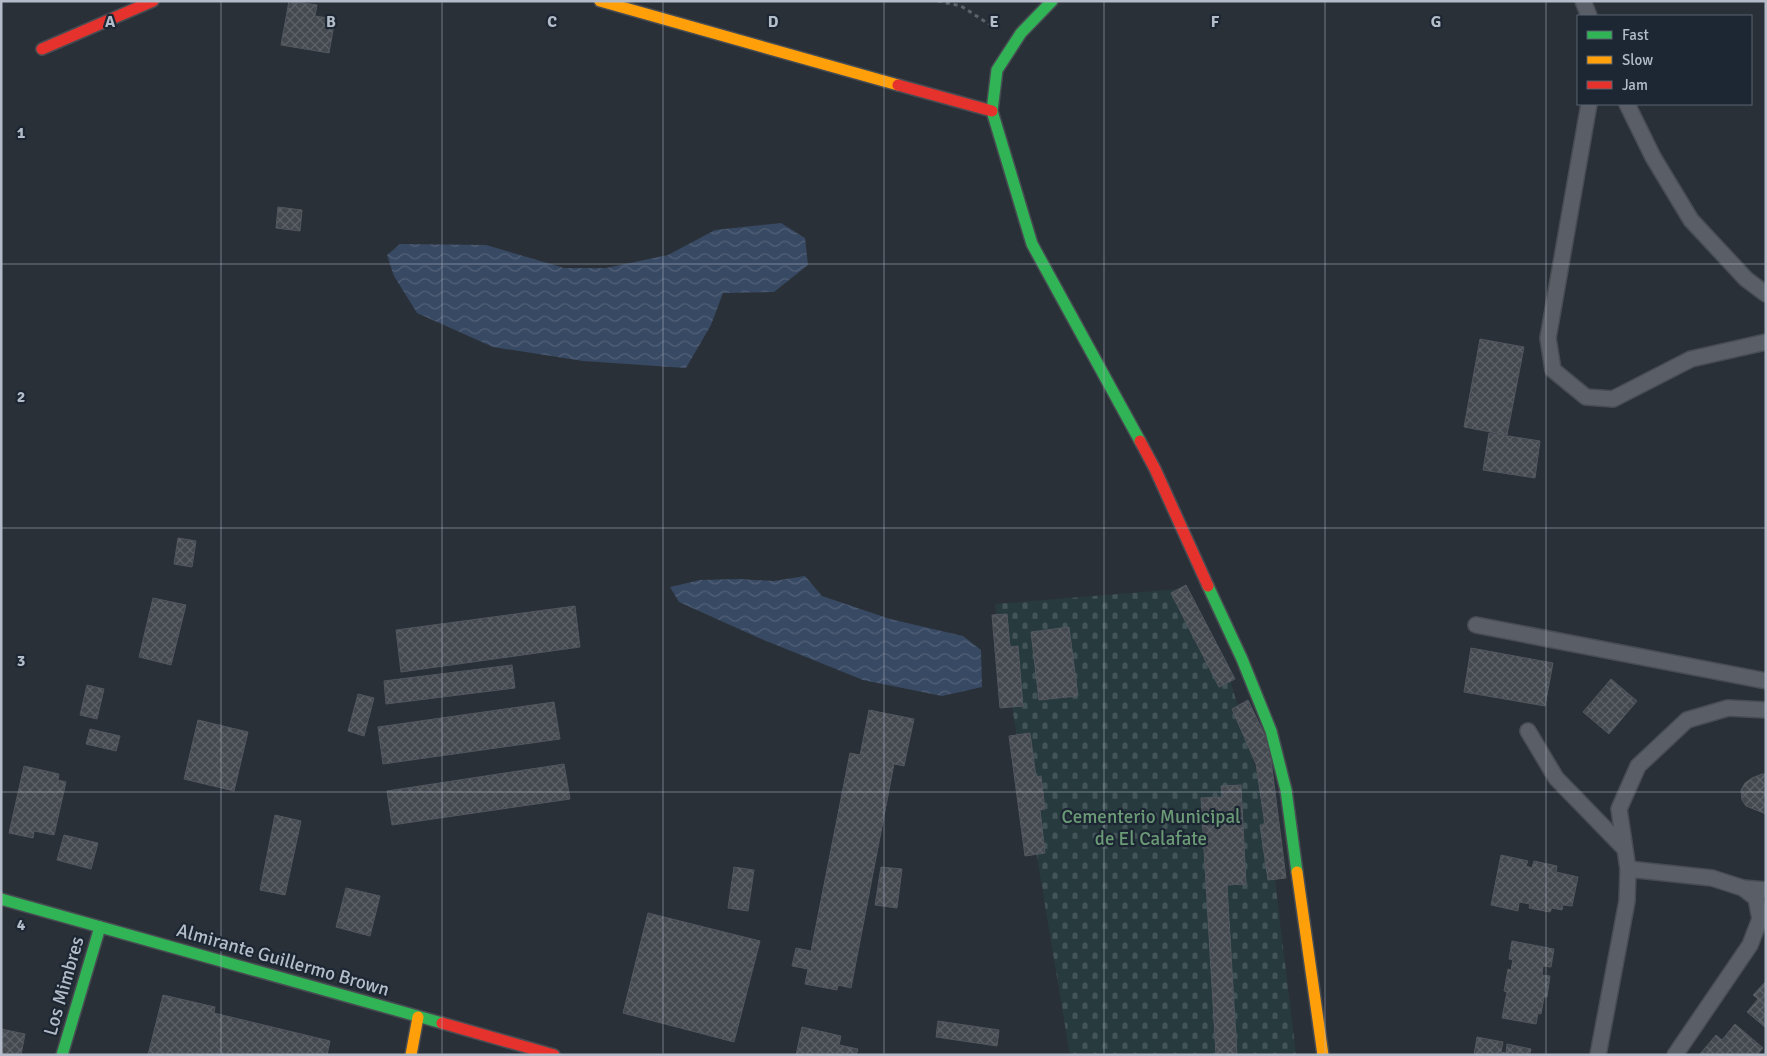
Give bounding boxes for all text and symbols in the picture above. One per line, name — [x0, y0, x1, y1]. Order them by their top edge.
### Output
text: A — [105, 12, 116, 32]
text: B — [326, 12, 336, 32]
text: C — [547, 12, 557, 32]
text: D — [768, 12, 779, 32]
text: E — [989, 12, 999, 32]
text: F — [1211, 12, 1220, 32]
text: G — [1431, 12, 1441, 32]
legend — [1577, 15, 1752, 105]
text: Fast — [1622, 26, 1649, 44]
text: Slow — [1622, 51, 1653, 69]
text: Jam — [1622, 76, 1648, 94]
text: 1 — [17, 123, 26, 143]
text: 2 — [17, 387, 25, 407]
text: 3 — [17, 651, 25, 671]
park label: Cementerio Municipal de El Calafate — [1061, 805, 1241, 851]
text: 4 — [17, 915, 26, 935]
street label: Almirante Guillermo Brown — [174, 918, 392, 1002]
street label: Los Mimbres — [38, 934, 90, 1038]

